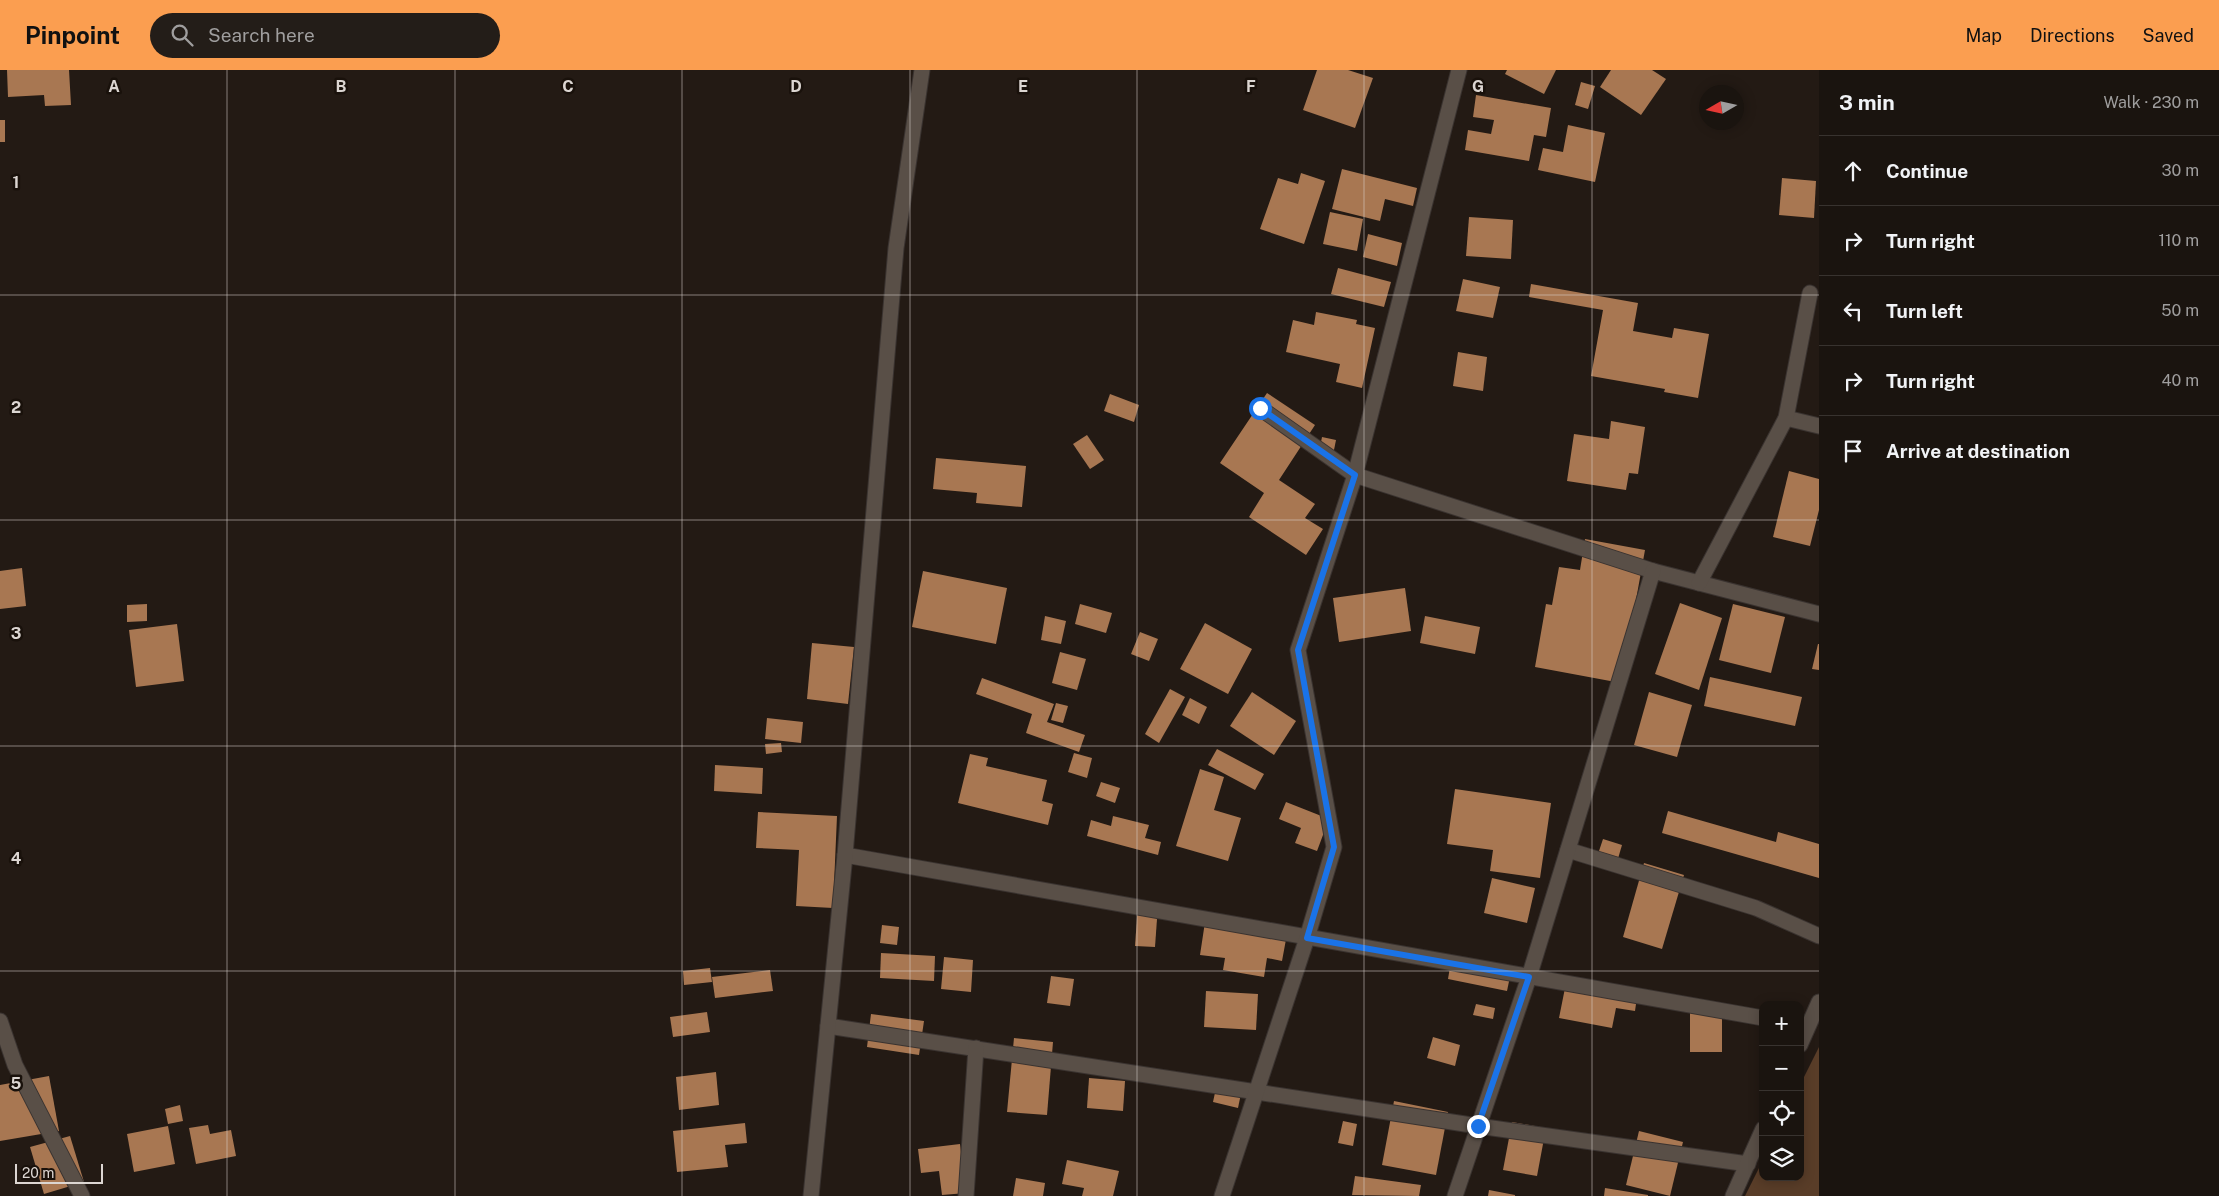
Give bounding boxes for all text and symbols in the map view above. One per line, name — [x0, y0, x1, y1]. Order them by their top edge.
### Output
search box — [150, 13, 500, 58]
text: Pinpoint — [25, 21, 120, 49]
icon: search — [168, 21, 196, 49]
text: Search here — [208, 24, 315, 46]
text: Map — [1965, 25, 2002, 46]
text: Directions — [2030, 25, 2115, 46]
text: Saved — [2143, 25, 2194, 46]
text: A — [108, 77, 120, 96]
text: B — [336, 77, 347, 96]
text: C — [562, 77, 574, 96]
text: D — [790, 77, 802, 96]
text: E — [1018, 77, 1028, 96]
text: F — [1246, 77, 1256, 96]
text: G — [1472, 77, 1484, 96]
north arrow — [1699, 85, 1744, 130]
text: 3 min — [1839, 90, 1895, 115]
text: Walk · 230 m — [2103, 93, 2199, 112]
icon: ahead — [1839, 157, 1867, 185]
text: Continue — [1886, 160, 1968, 182]
text: 30 m — [2162, 161, 2199, 180]
text: 1 — [13, 173, 19, 192]
icon: right — [1839, 227, 1867, 255]
text: Turn right — [1886, 230, 1975, 252]
text: 110 m — [2158, 231, 2199, 250]
icon: left — [1839, 297, 1867, 325]
text: Turn left — [1886, 300, 1963, 322]
text: 50 m — [2161, 301, 2199, 320]
icon: right — [1839, 367, 1867, 395]
text: Turn right — [1886, 370, 1975, 392]
text: 40 m — [2161, 371, 2199, 390]
route start — [1249, 397, 1272, 420]
text: 2 — [11, 398, 21, 417]
icon: arrive — [1839, 437, 1867, 465]
text: Arrive at destination — [1886, 440, 2070, 462]
text: 3 — [11, 624, 21, 643]
text: 4 — [11, 849, 22, 868]
map controls — [1759, 1001, 1804, 1181]
button: + — [1759, 1001, 1804, 1046]
button: − — [1759, 1046, 1804, 1091]
text: 5 — [11, 1074, 22, 1093]
button: locate — [1759, 1091, 1804, 1136]
route end — [1467, 1115, 1490, 1138]
button: layers — [1759, 1136, 1804, 1181]
scale bar — [15, 1161, 102, 1184]
text: 20 m — [22, 1165, 54, 1181]

